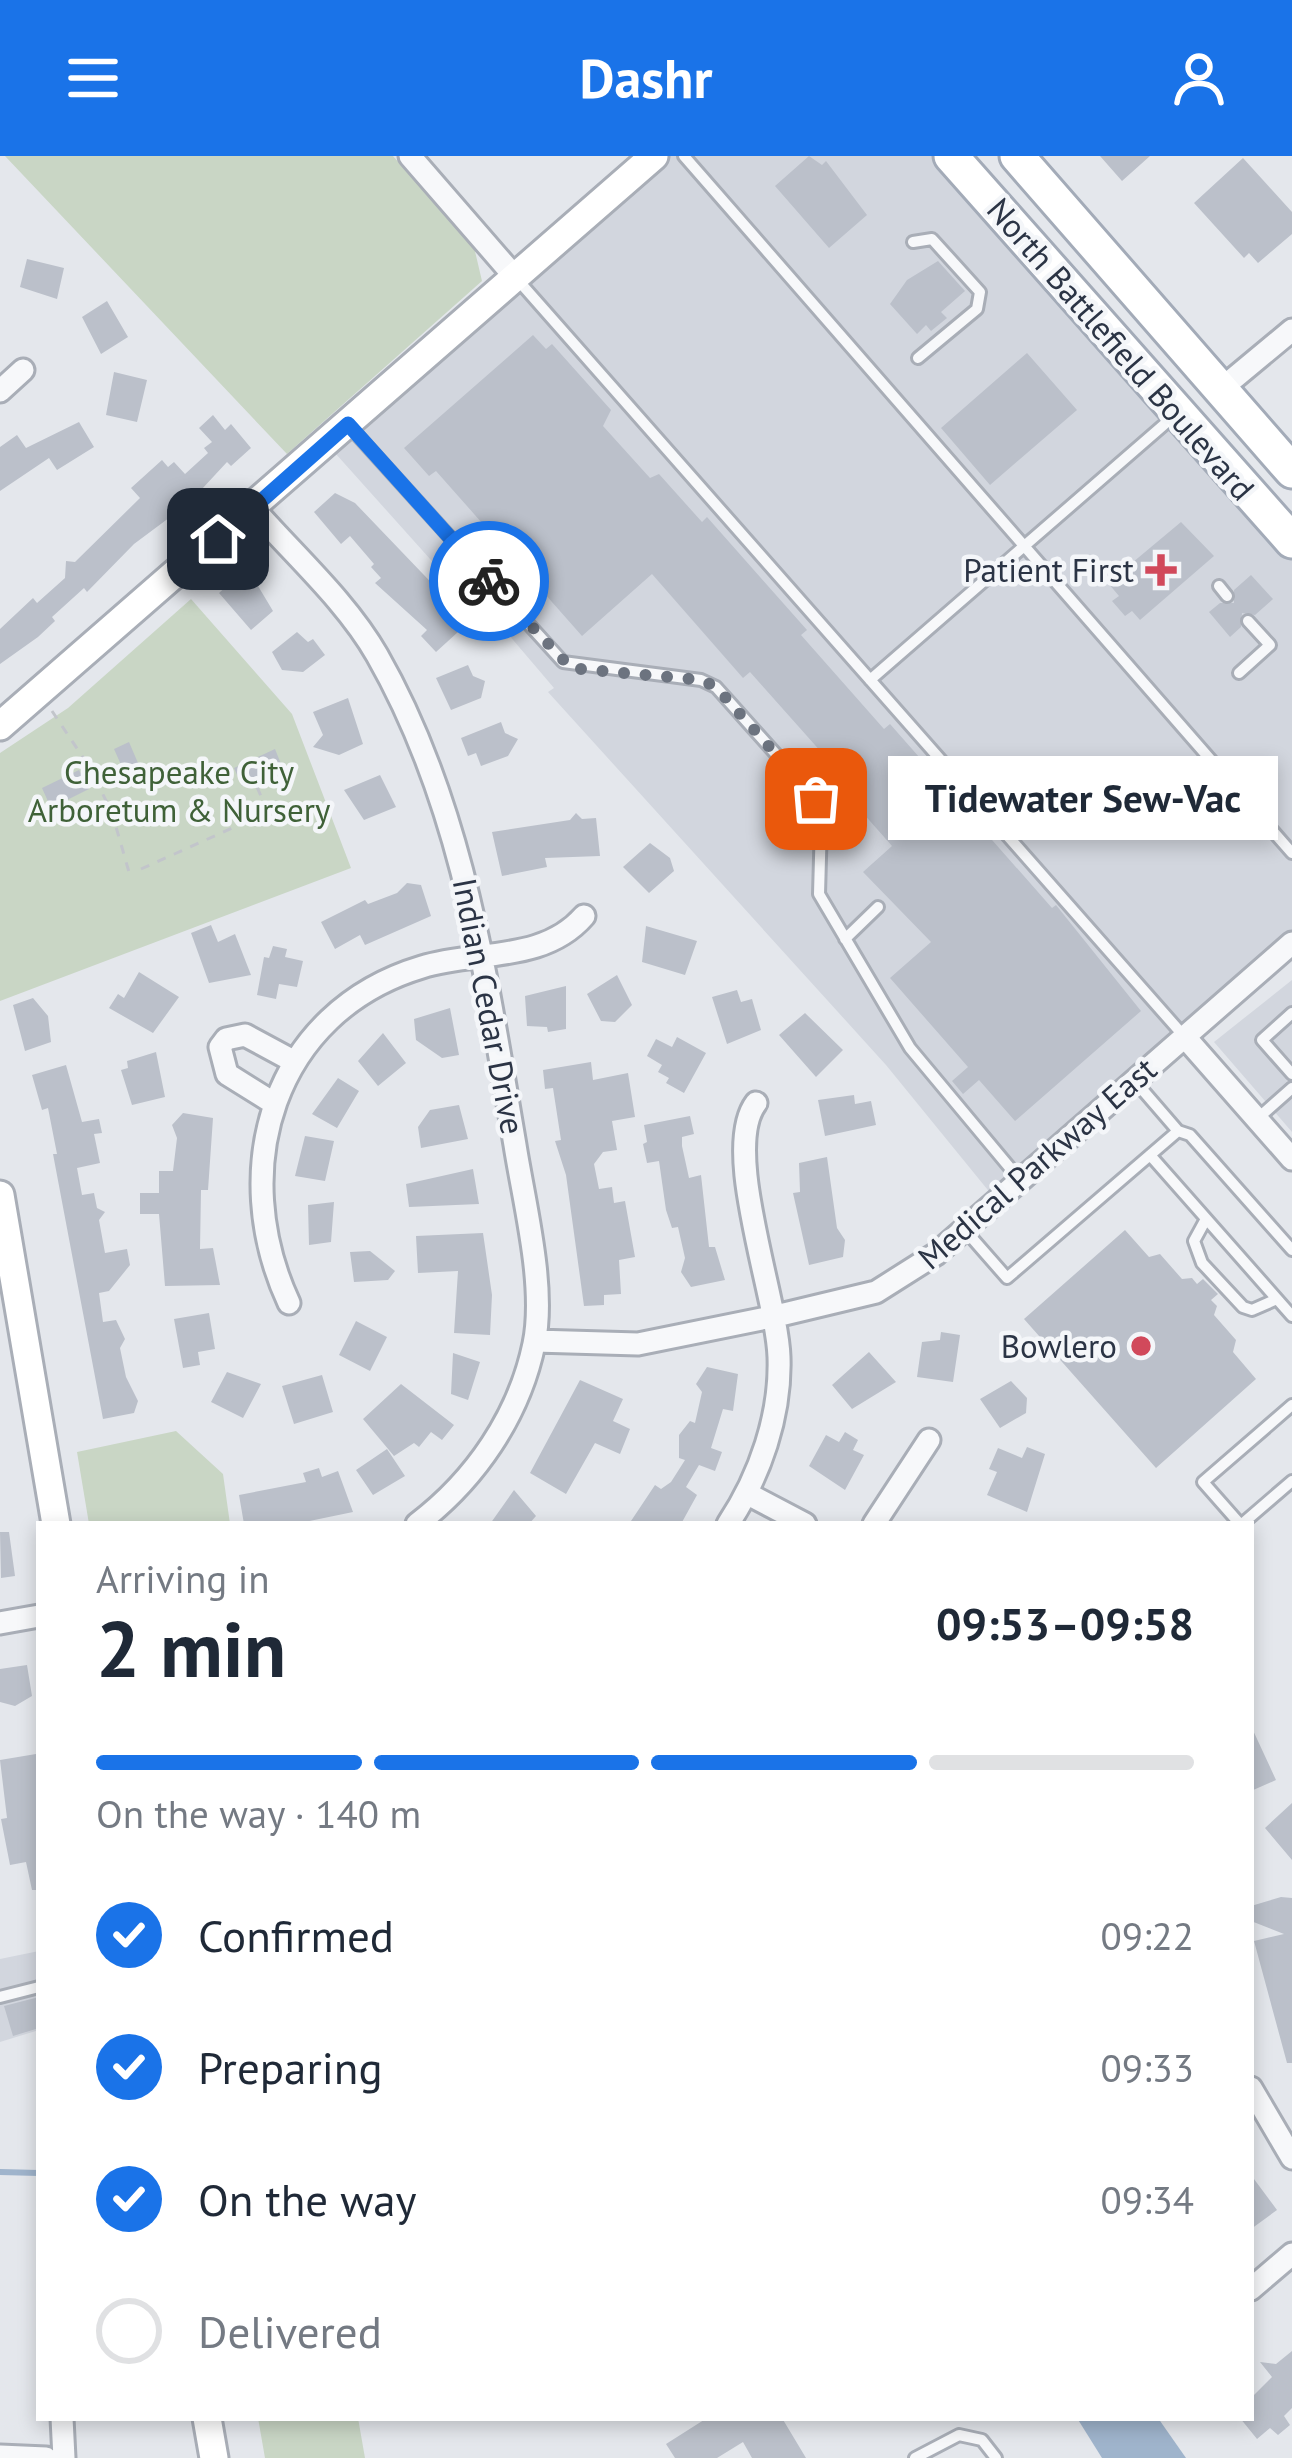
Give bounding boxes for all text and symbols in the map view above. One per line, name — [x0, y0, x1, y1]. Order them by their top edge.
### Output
text: Dashr — [580, 43, 712, 113]
icon: menu — [60, 45, 126, 111]
icon: person — [1166, 45, 1232, 111]
street label: North Battlefield Boulevard — [978, 189, 1265, 509]
pin — [167, 488, 269, 590]
icon: home — [185, 506, 251, 572]
courier — [429, 521, 549, 641]
icon: bike — [456, 548, 522, 614]
place label: Patient First — [963, 548, 1134, 591]
marker: Patient First — [1145, 554, 1177, 586]
pin — [765, 748, 867, 850]
park label: Chesapeake City Arboretum & Nursery — [28, 750, 331, 831]
callout: Tidewater Sew-Vac — [888, 757, 1278, 841]
icon: bag — [783, 766, 849, 832]
text: Tidewater Sew-Vac — [925, 772, 1241, 823]
street label: Indian Cedar Drive — [444, 874, 535, 1138]
street label: Medical Parkway East — [908, 1047, 1165, 1278]
place label: Bowlero — [1001, 1324, 1117, 1367]
marker: Bowlero — [1128, 1333, 1154, 1359]
text: Arriving in — [96, 1553, 270, 1604]
text: 09:53–09:58 — [936, 1594, 1194, 1652]
text: 2 min — [96, 1598, 286, 1699]
text: On the way · 140 m — [96, 1788, 421, 1839]
icon: check — [96, 1902, 162, 1968]
text: Confirmed — [198, 1906, 394, 1964]
text: 09:22 — [1100, 1910, 1194, 1961]
icon: check — [96, 2034, 162, 2100]
text: Preparing — [198, 2038, 383, 2096]
text: 09:33 — [1100, 2042, 1194, 2093]
icon: check — [96, 2166, 162, 2232]
text: On the way — [198, 2170, 417, 2228]
text: 09:34 — [1100, 2174, 1194, 2225]
text: Delivered — [198, 2302, 382, 2360]

